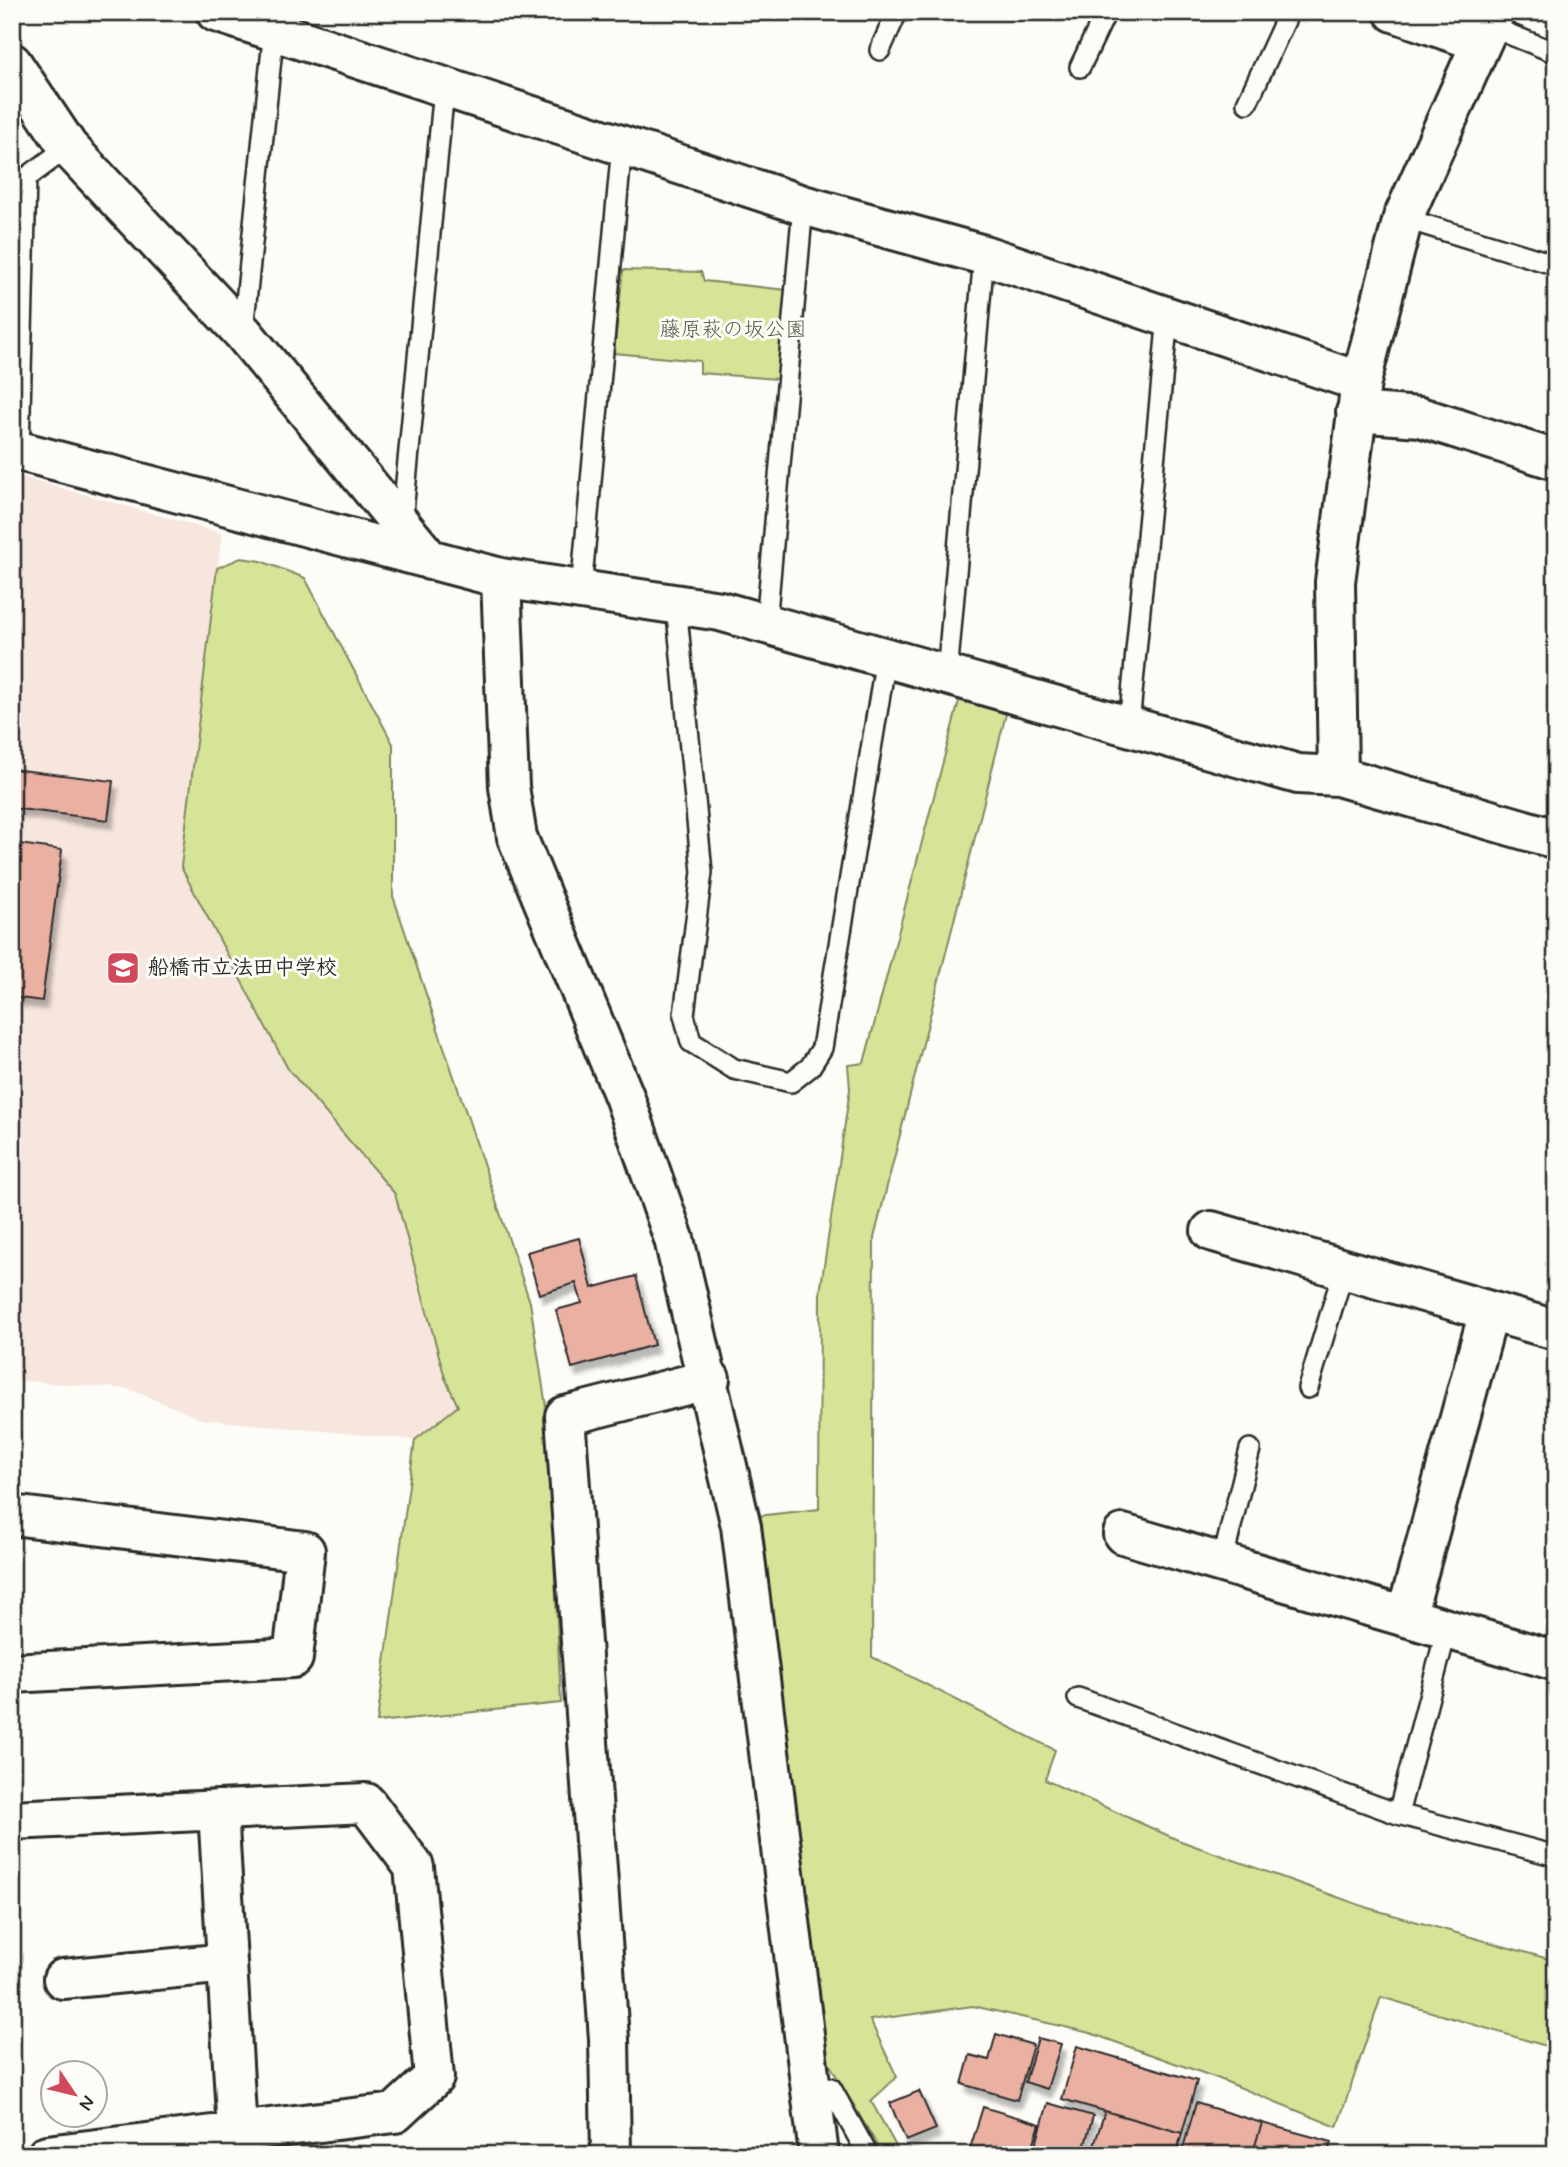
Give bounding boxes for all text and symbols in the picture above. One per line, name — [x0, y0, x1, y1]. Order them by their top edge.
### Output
park label: 藤原萩の坂公園 — [660, 316, 807, 344]
school or university icon: 船橋市立法田中学校 — [104, 949, 142, 987]
place label: 船橋市立法田中学校 — [148, 954, 337, 982]
north arrow — [38, 2058, 108, 2128]
text: N — [73, 2091, 101, 2115]

